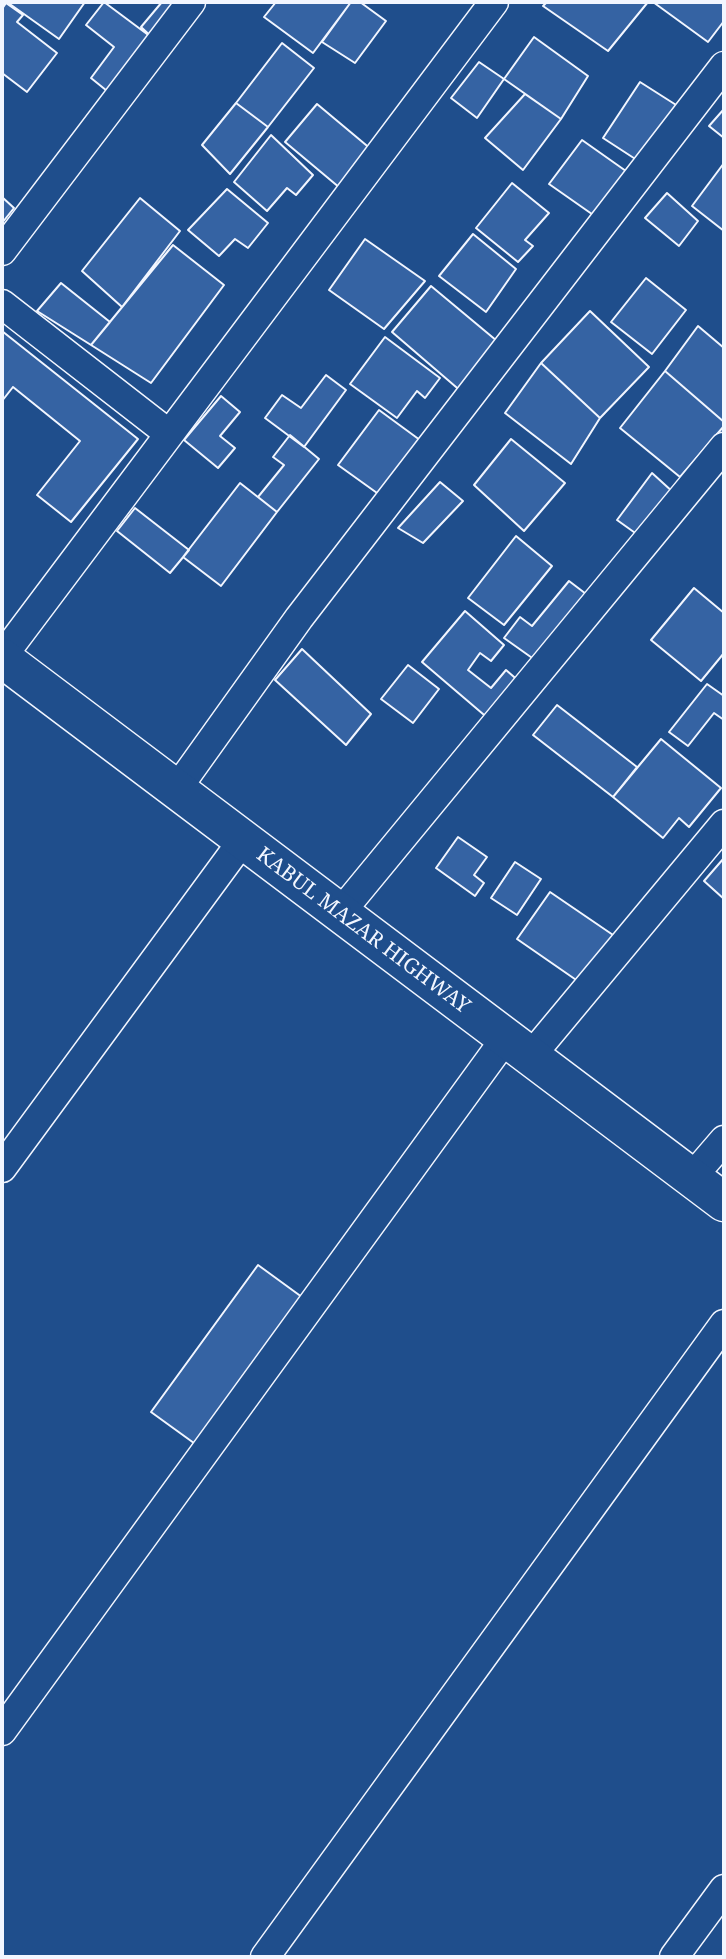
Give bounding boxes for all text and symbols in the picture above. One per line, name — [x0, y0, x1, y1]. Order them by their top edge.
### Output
street label: KABUL MAZAR HIGHWAY — [251, 842, 475, 1020]

